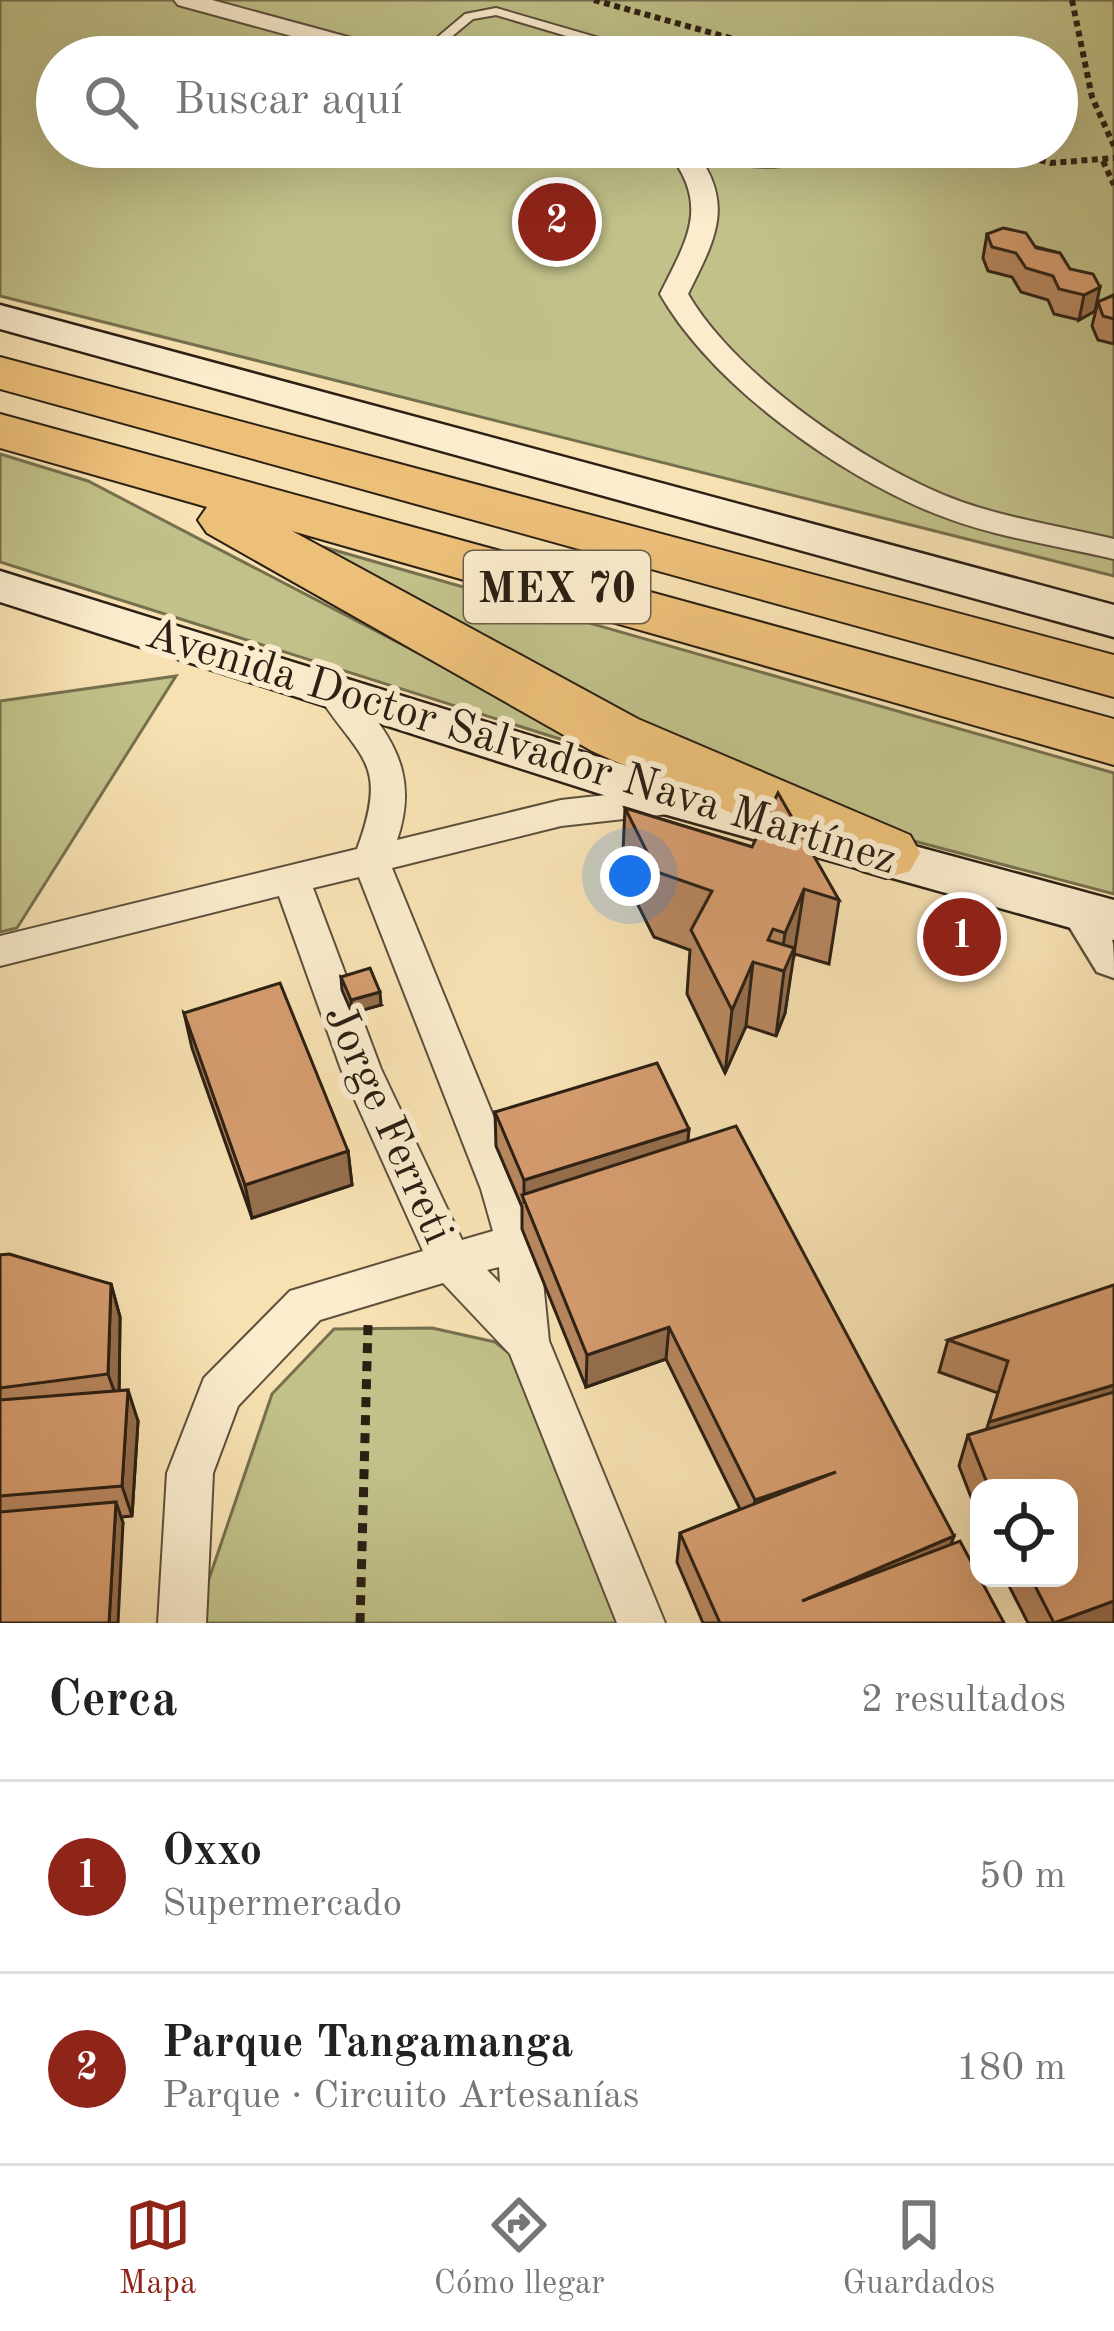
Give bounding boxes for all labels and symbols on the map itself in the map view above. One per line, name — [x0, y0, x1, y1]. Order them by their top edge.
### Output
pin: 2 — [518, 177, 596, 267]
road number: MEX 70 — [464, 551, 650, 623]
street label: Avenida Doctor Salvador Nava Martínez — [140, 612, 901, 884]
your location — [600, 846, 660, 906]
pin: 1 — [923, 892, 1001, 982]
street label: Jorge Ferreti — [314, 999, 460, 1251]

